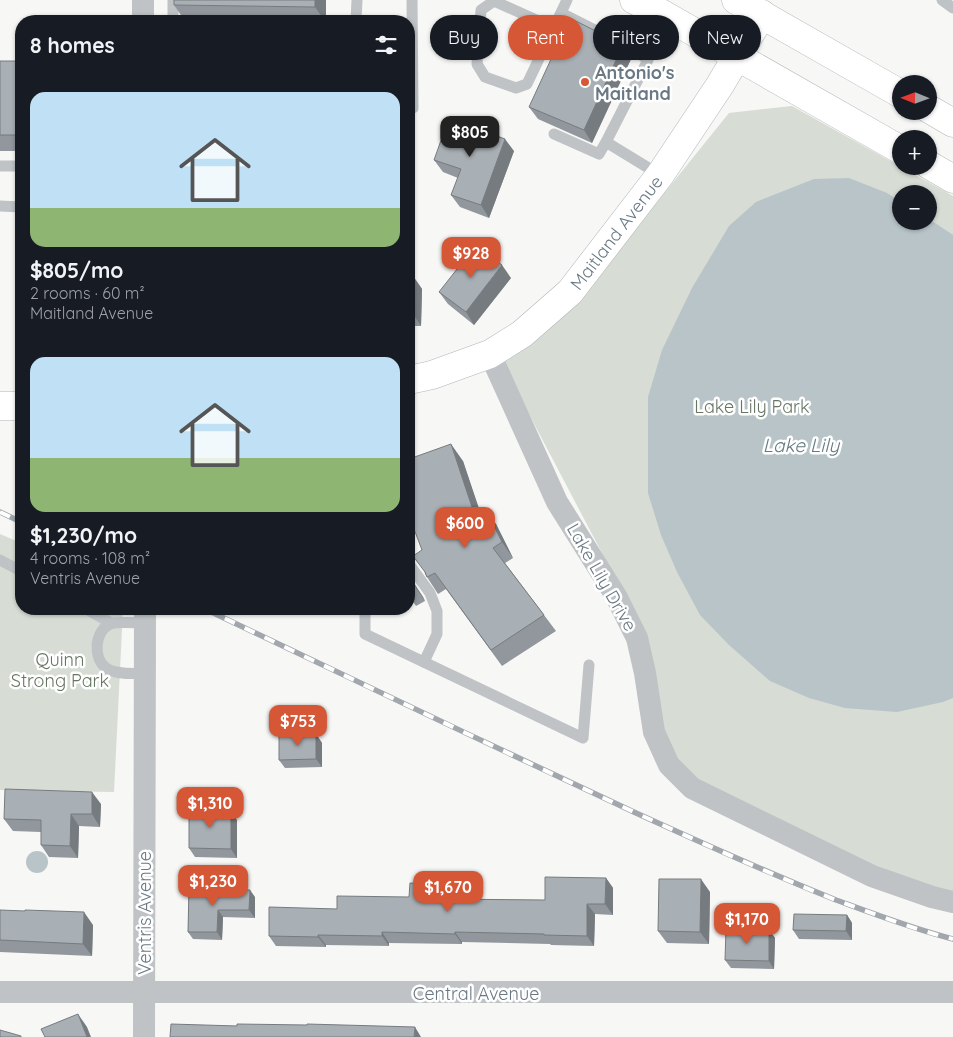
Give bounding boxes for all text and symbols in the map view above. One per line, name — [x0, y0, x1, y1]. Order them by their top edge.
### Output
chip: Buy — [430, 15, 498, 60]
chip: Rent — [508, 15, 583, 60]
chip: Filters — [593, 15, 679, 60]
chip: New — [689, 15, 761, 60]
icon: filters — [372, 31, 400, 59]
text: 8 homes — [30, 32, 115, 58]
place label: Antonio's Maitland — [595, 61, 675, 105]
north arrow — [892, 75, 938, 120]
map controls — [892, 75, 937, 230]
marker: Antonio's Maitland — [579, 76, 591, 88]
pin: $805 — [440, 116, 500, 158]
text: $805 — [451, 122, 489, 142]
icon: home — [170, 125, 260, 215]
button: + — [892, 130, 937, 175]
street label: Maitland Avenue — [564, 170, 667, 294]
button: − — [892, 185, 937, 230]
pin: $928 — [441, 236, 501, 279]
text: $928 — [453, 243, 489, 263]
text: $805/mo — [30, 257, 123, 283]
text: 2 rooms · 60 m² — [30, 283, 144, 303]
text: Maitland Avenue — [30, 303, 153, 323]
icon: home — [170, 390, 260, 480]
park label: Lake Lily Park — [694, 395, 810, 418]
water label: Lake Lily — [763, 433, 840, 457]
pin: $600 — [435, 506, 495, 549]
text: $600 — [446, 513, 484, 533]
street label: Lake Lily Drive — [562, 519, 642, 635]
text: $1,230/mo — [30, 522, 137, 548]
text: 4 rooms · 108 m² — [30, 548, 150, 568]
text: Ventris Avenue — [30, 568, 140, 588]
park label: Quinn Strong Park — [11, 648, 109, 692]
pin: $753 — [268, 704, 328, 747]
text: $753 — [280, 711, 316, 731]
pin: $1,310 — [169, 786, 251, 829]
text: $1,310 — [188, 793, 232, 813]
street label: Ventris Avenue — [133, 851, 156, 975]
pin: $1,230 — [172, 864, 254, 907]
pin: $1,670 — [407, 870, 489, 913]
text: $1,230 — [189, 871, 237, 891]
text: $1,670 — [424, 877, 472, 897]
pin: $1,170 — [706, 902, 788, 945]
text: $1,170 — [725, 909, 769, 929]
street label: Central Avenue — [413, 982, 539, 1005]

